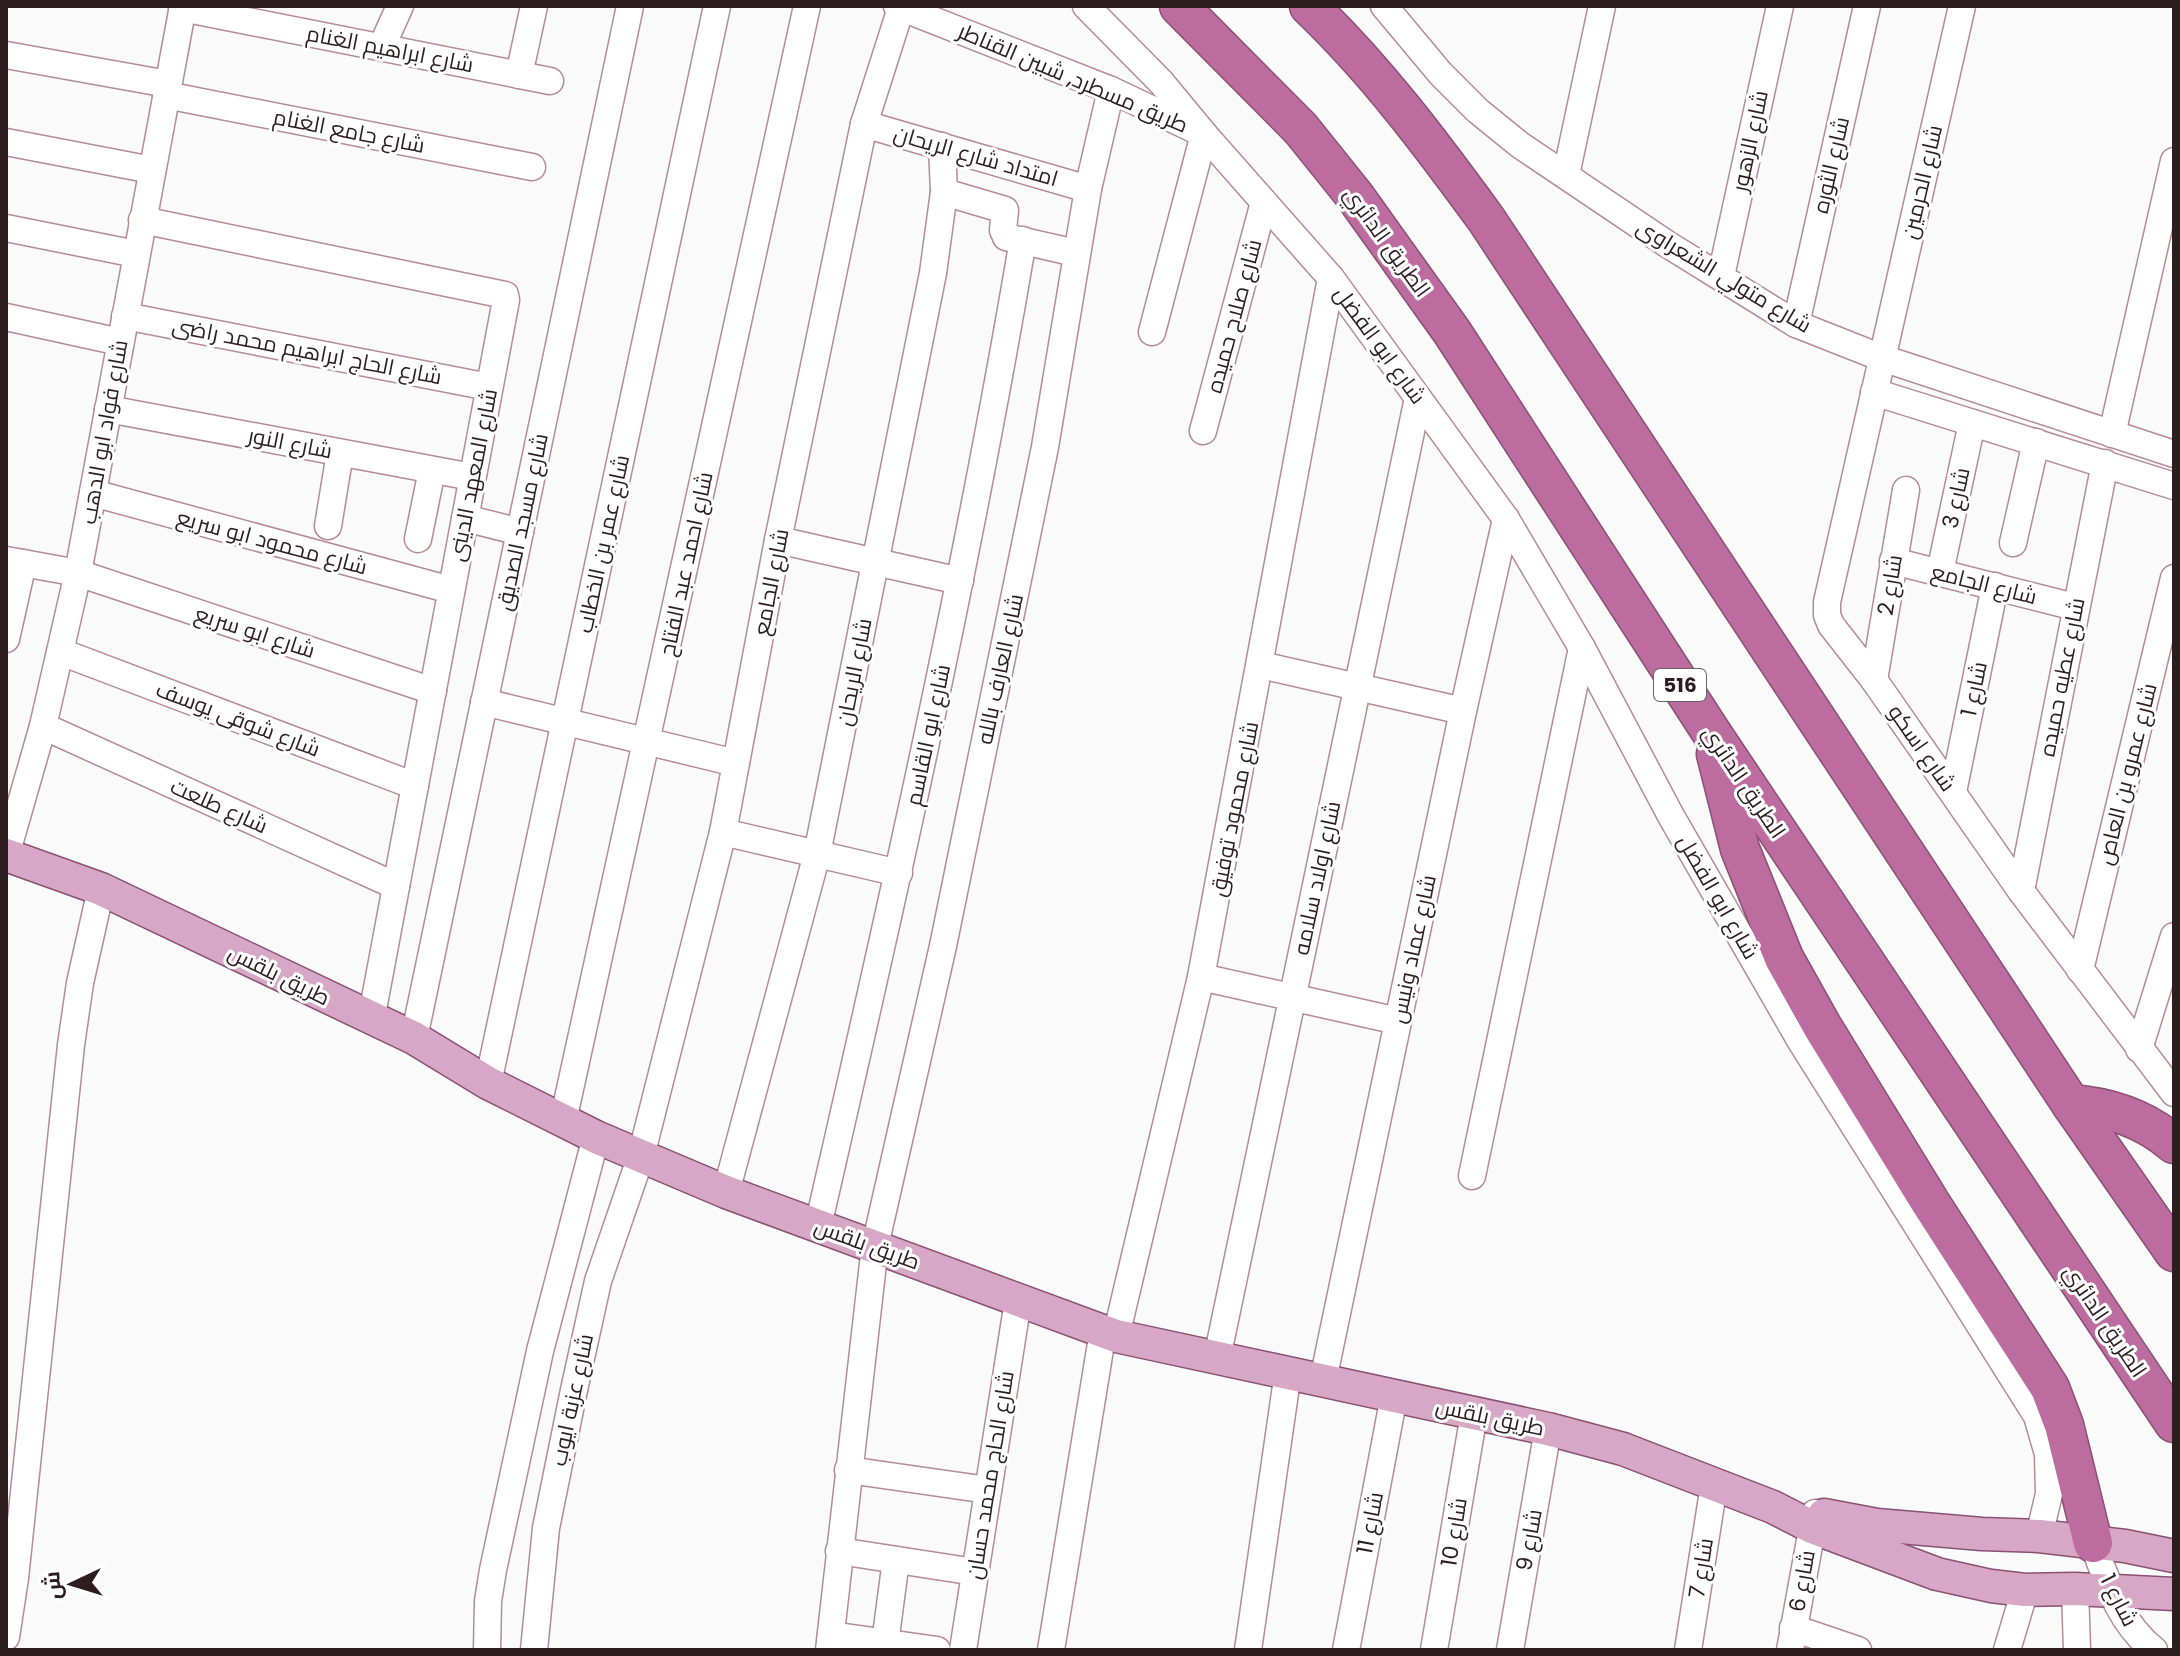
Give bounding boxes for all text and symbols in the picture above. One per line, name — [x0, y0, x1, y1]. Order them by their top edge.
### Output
street label: طريق مسطرد, شبين القناطر — [951, 15, 1193, 141]
street label: شارع ابراهيم الغنام — [304, 18, 476, 80]
street label: شارع الزهور — [1724, 87, 1776, 197]
street label: شارع جامع الغنام — [271, 101, 427, 161]
street label: شارع الثوره — [1805, 114, 1857, 216]
street label: امتداد شارع الريحان — [890, 118, 1062, 194]
street label: شارع الحرمين — [1894, 122, 1950, 242]
street label: الطريق الدائري — [1335, 180, 1438, 304]
street label: شارع متولي الشعراوى — [1630, 211, 1817, 341]
street label: شارع صلاح حميده — [1199, 236, 1269, 396]
street label: شارع ابو الفضل — [1327, 280, 1433, 410]
street label: شارع الحاج ابراهيم محمد راضى — [170, 310, 444, 392]
street label: شارع فواد ابو الدهب — [73, 337, 135, 527]
street label: شارع المعهد الدينى — [441, 386, 505, 564]
street label: شارع النور — [243, 419, 335, 466]
street label: شارع مسجد الصديق — [488, 430, 556, 614]
street label: شارع عمر بن الخطاب — [569, 452, 637, 636]
street label: شارع 3 — [1934, 465, 1978, 531]
street label: شارع احمد عبد الفتاح — [651, 469, 721, 659]
street label: شارع محمود ابو سريع — [173, 502, 371, 582]
street label: شارع الجامع — [745, 526, 797, 638]
street label: شارع 2 — [1870, 552, 1910, 618]
street label: شارع الجامع — [1928, 556, 2040, 612]
street label: شارع العارف بالله — [969, 591, 1031, 747]
street label: شارع عطيه حميده — [2031, 595, 2093, 759]
street label: شارع ابو سريع — [191, 598, 319, 666]
street label: شارع الريحان — [828, 615, 880, 729]
street label: شارع 1 — [1953, 659, 1995, 719]
street label: شارع ابو القاسم — [898, 661, 958, 809]
road number: 516 — [1654, 669, 1706, 701]
street label: شارع شوقى يوسف — [151, 673, 325, 765]
street label: شارع عمرو بن العاص — [2089, 680, 2165, 868]
street label: شارع اسكو — [1881, 698, 1963, 798]
street label: شارع محمود توفيق — [1202, 719, 1266, 899]
street label: الطريق الدائري — [1694, 719, 1793, 845]
street label: شارع طلعت — [165, 771, 273, 841]
street label: شارع اولاد سلامه — [1286, 798, 1348, 958]
street label: شارع ابو الفضل — [1670, 829, 1766, 965]
street label: شارع عماد ونيس — [1382, 872, 1444, 1026]
street label: طريق بلقس — [223, 937, 335, 1013]
street label: طريق بلقس — [810, 1211, 924, 1277]
street label: الطريق الدائري — [2055, 1258, 2154, 1384]
street label: شارع عزبة ايوب — [543, 1331, 601, 1469]
street label: شارع الحاج محمد حسان — [958, 1368, 1022, 1582]
street label: طريق بلقس — [1433, 1390, 1547, 1444]
street label: شارع 11 — [1349, 1489, 1391, 1557]
street label: شارع 10 — [1433, 1495, 1475, 1569]
street label: شارع 9 — [1508, 1507, 1550, 1573]
street label: شارع 7 — [1681, 1536, 1721, 1600]
north arrow — [32, 1544, 112, 1624]
street label: شارع 6 — [1781, 1548, 1823, 1614]
street label: شارع 1 — [2093, 1568, 2145, 1632]
text: ش — [36, 1570, 69, 1601]

